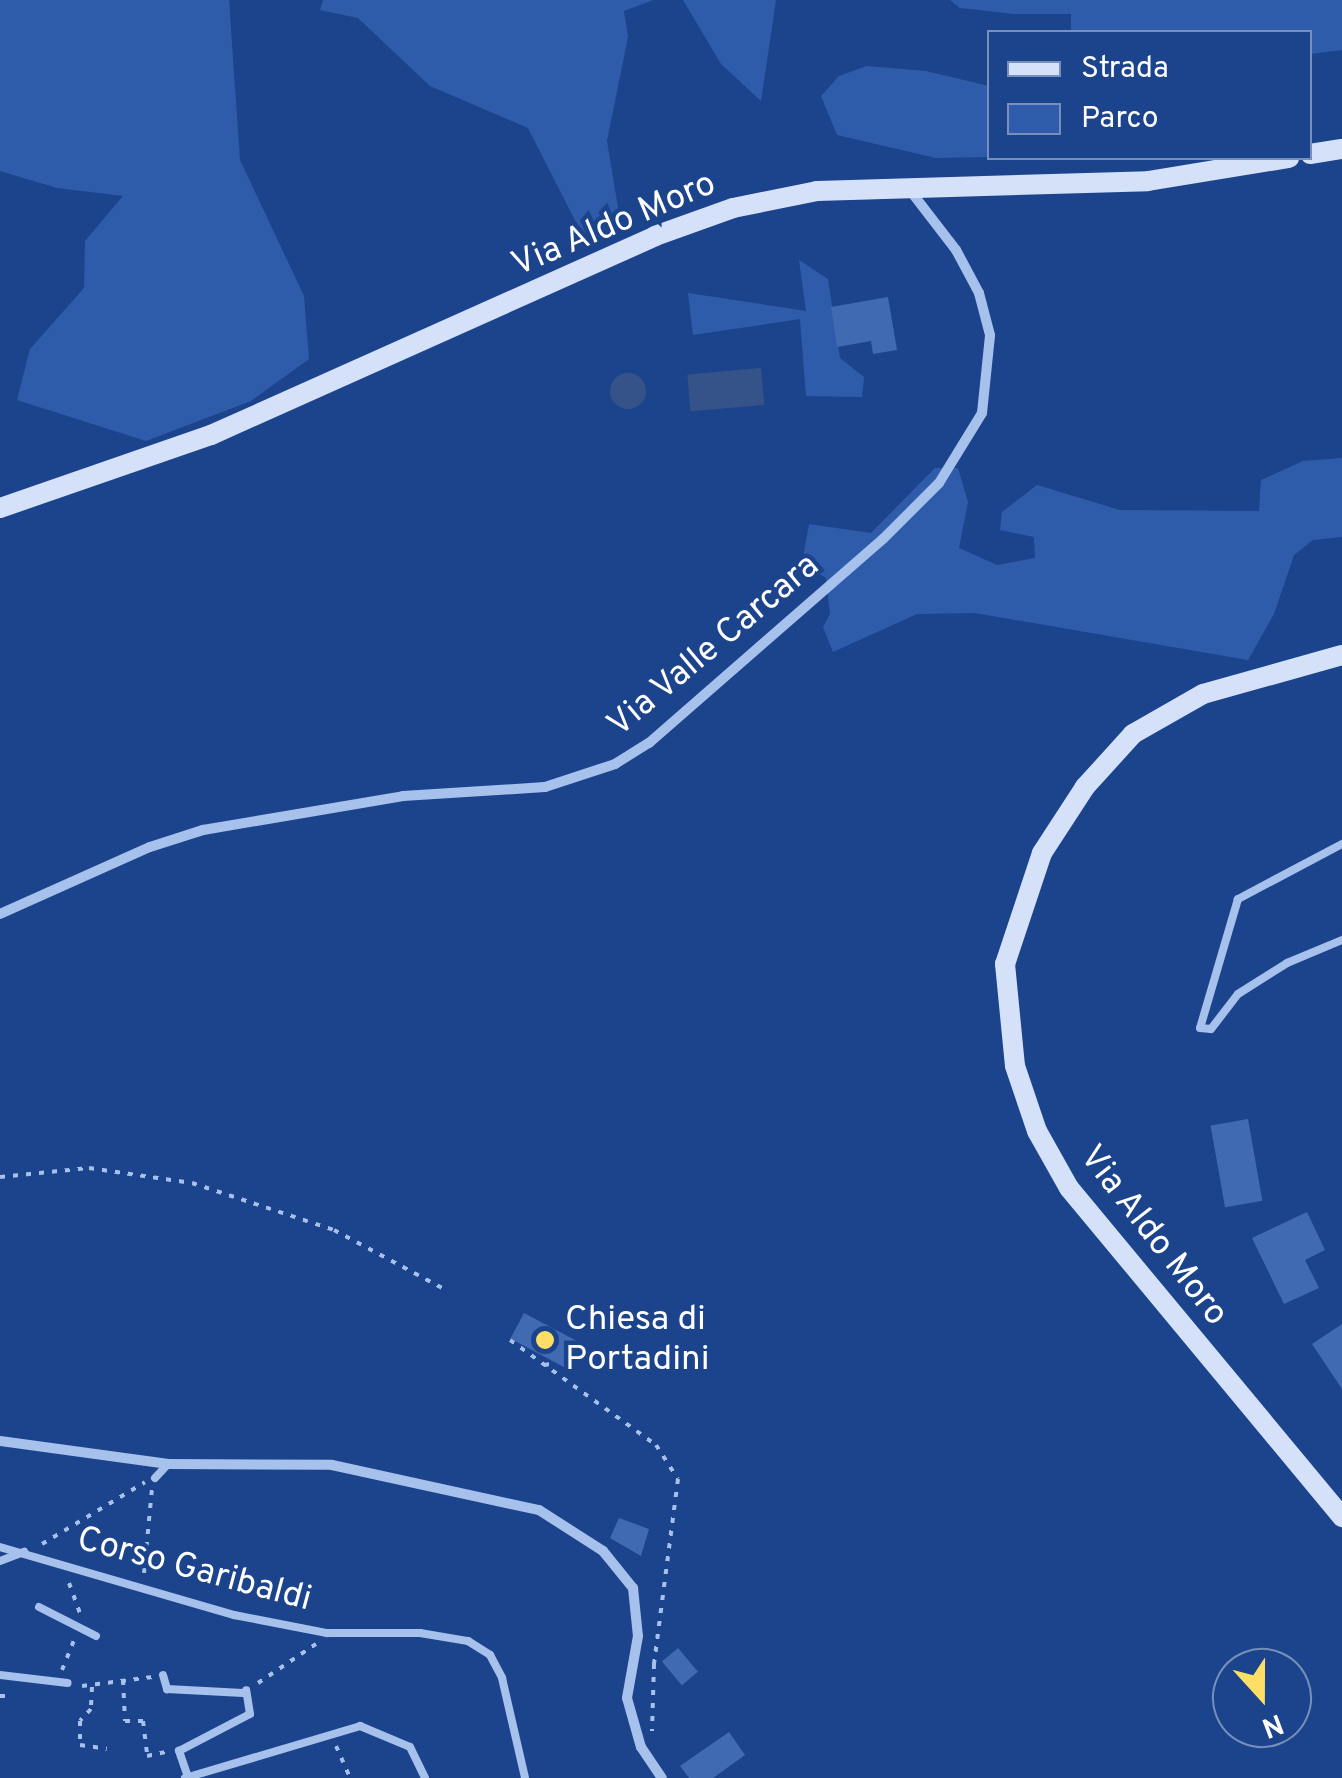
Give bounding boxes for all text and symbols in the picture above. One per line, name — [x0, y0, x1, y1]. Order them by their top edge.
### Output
legend — [987, 30, 1312, 160]
text: Strada — [1081, 51, 1169, 88]
text: Parco — [1081, 101, 1158, 138]
street label: Via Aldo Moro — [505, 163, 723, 287]
street label: Via Valle Carcara — [599, 545, 829, 747]
street label: Via Aldo Moro — [1069, 1137, 1237, 1335]
place label: Chiesa di Portadini — [565, 1299, 710, 1381]
marker: Chiesa di Portadini — [534, 1329, 556, 1351]
street label: Corso Garibaldi — [72, 1519, 316, 1621]
north arrow — [1212, 1648, 1312, 1748]
text: N — [1256, 1704, 1288, 1745]

